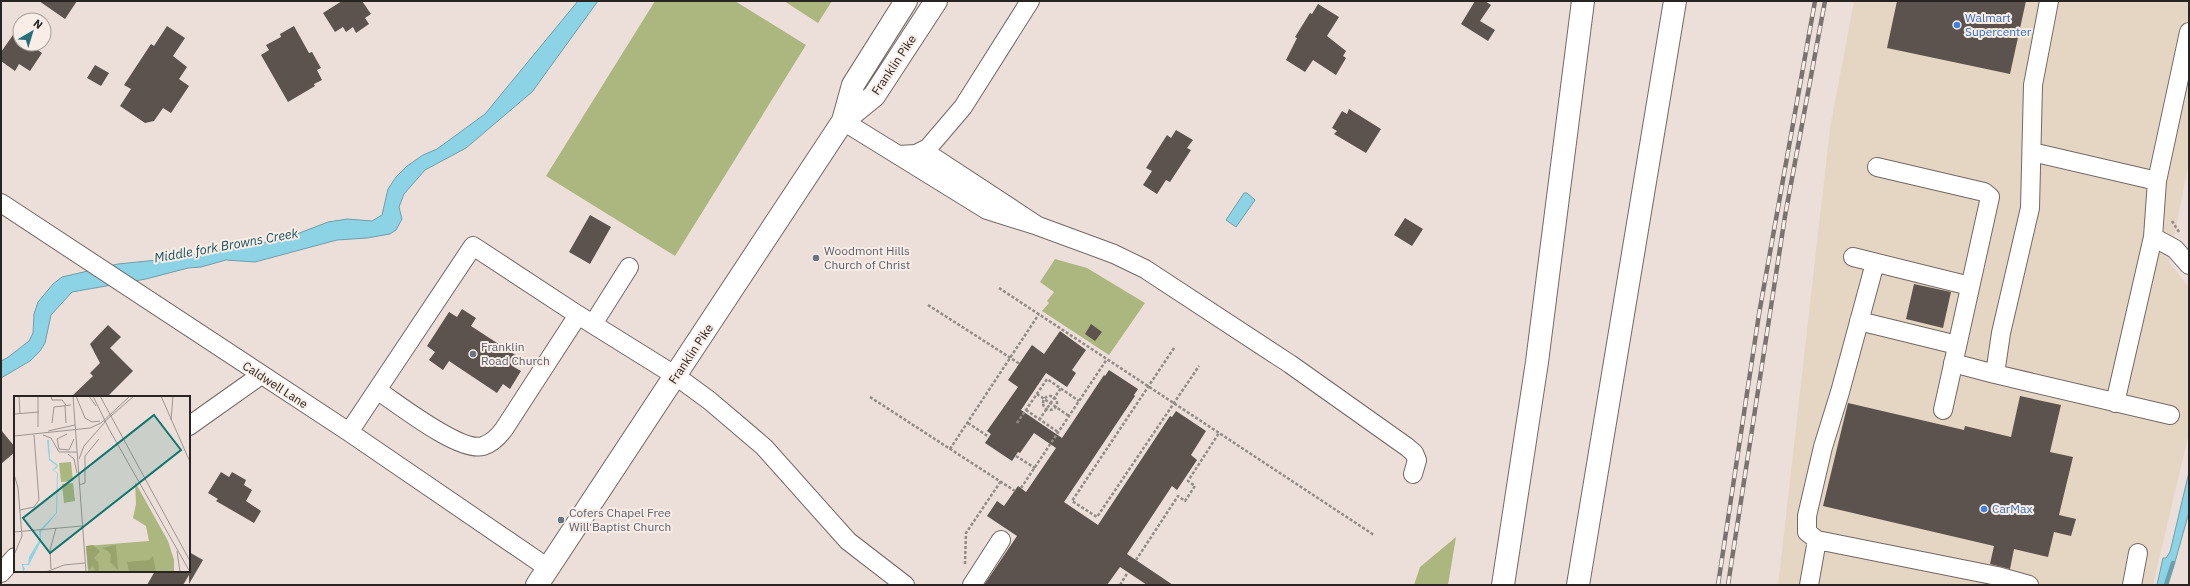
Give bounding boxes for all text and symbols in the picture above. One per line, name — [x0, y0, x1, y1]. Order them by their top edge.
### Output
place label: Walmart Supercenter — [1965, 10, 2032, 39]
north arrow — [12, 12, 52, 52]
text: N — [31, 16, 46, 32]
marker: Walmart Supercenter — [1952, 20, 1962, 30]
street label: Franklin Pike — [868, 31, 919, 98]
water label: Middle fork Browns Creek — [153, 224, 300, 267]
place label: Woodmont Hills Church of Christ — [824, 243, 910, 272]
marker: Woodmont Hills Church of Christ — [811, 253, 821, 263]
street label: Franklin Pike — [665, 320, 716, 387]
place label: Franklin Road Church — [481, 339, 550, 368]
marker: Franklin Road Church — [468, 349, 478, 359]
street label: Caldwell Lane — [240, 358, 311, 411]
inset map — [14, 396, 190, 572]
place label: CarMax — [1992, 501, 2033, 516]
marker: CarMax — [1979, 504, 1989, 514]
place label: Cofers Chapel Free Will Baptist Church — [569, 505, 671, 534]
marker: Cofers Chapel Free Will Baptist Church — [556, 515, 566, 525]

